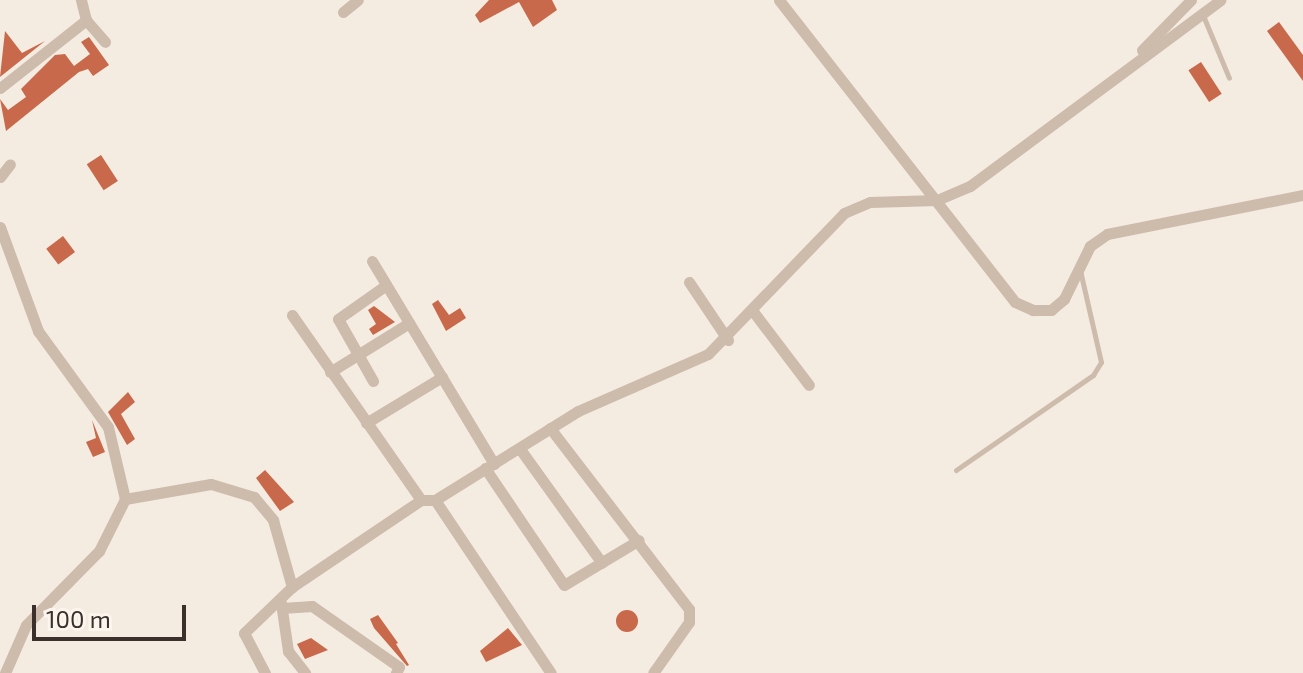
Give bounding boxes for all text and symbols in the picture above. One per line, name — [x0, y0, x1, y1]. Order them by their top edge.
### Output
scale bar — [36, 589, 190, 639]
text: 100 m — [46, 604, 111, 633]

